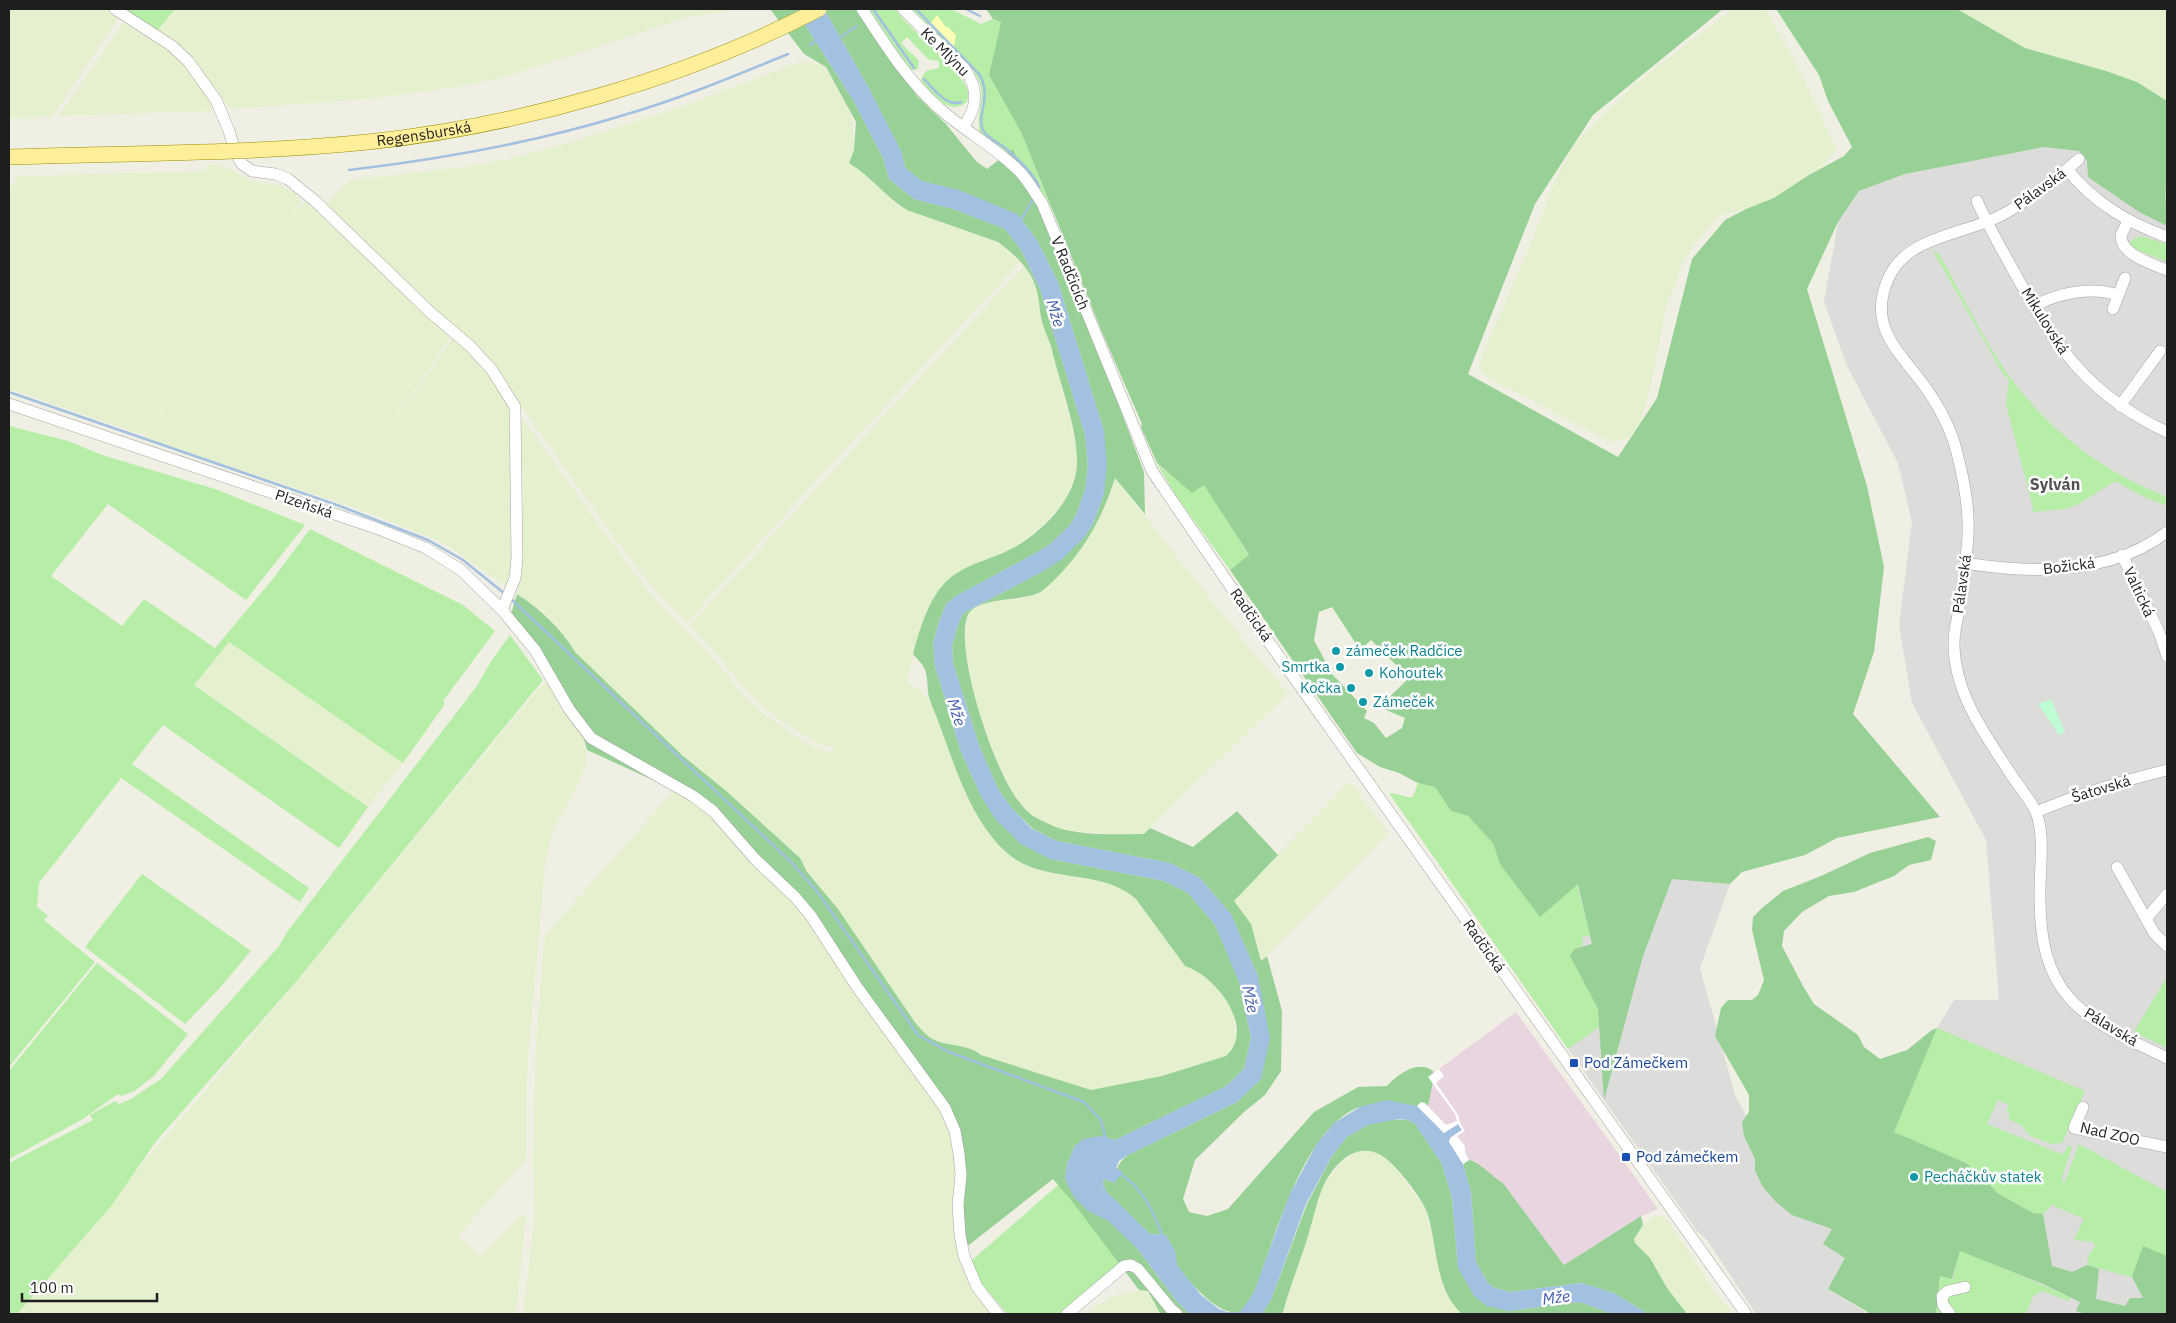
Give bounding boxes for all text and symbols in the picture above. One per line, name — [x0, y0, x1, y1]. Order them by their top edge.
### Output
street label: Ke Mlýnu — [917, 23, 974, 80]
street label: Regensburská — [375, 117, 473, 150]
street label: Pálavská — [2010, 163, 2069, 214]
street label: V Radčicích — [1047, 233, 1094, 312]
street label: Mikulovská — [2017, 284, 2073, 358]
water label: Mže — [1042, 297, 1070, 329]
district label: Sylván — [2030, 474, 2080, 494]
street label: Plzeňská — [273, 485, 336, 522]
street label: Pálavská — [1948, 553, 1975, 615]
street label: Božická — [2042, 553, 2096, 578]
street label: Valtická — [2120, 564, 2159, 620]
street label: Radčická — [1226, 584, 1277, 645]
place label: zámeček Radčice — [1346, 641, 1463, 660]
marker: zámeček Radčice — [1330, 645, 1342, 657]
place label: Smrtka — [1282, 657, 1330, 676]
marker: Smrtka — [1334, 661, 1346, 673]
place label: Kohoutek — [1379, 663, 1443, 682]
marker: Kohoutek — [1363, 667, 1375, 679]
place label: Kočka — [1300, 678, 1341, 697]
marker: Kočka — [1345, 682, 1357, 694]
place label: Zámeček — [1373, 692, 1435, 711]
water label: Mže — [943, 696, 971, 728]
marker: Zámeček — [1357, 696, 1369, 708]
street label: Šatovská — [2069, 771, 2133, 806]
street label: Radčická — [1459, 915, 1510, 976]
water label: Mže — [1238, 983, 1264, 1015]
street label: Pálavská — [2081, 1003, 2142, 1050]
place label: Pod Zámečkem — [1584, 1053, 1688, 1072]
marker: Pod Zámečkem — [1568, 1057, 1580, 1069]
street label: Nad ZOO — [2078, 1117, 2142, 1150]
place label: Pod zámečkem — [1636, 1147, 1738, 1166]
marker: Pod zámečkem — [1620, 1151, 1632, 1163]
place label: Pecháčkův statek — [1924, 1167, 2042, 1186]
marker: Pecháčkův statek — [1908, 1171, 1920, 1183]
scale bar — [22, 1270, 158, 1302]
text: 100 m — [30, 1278, 74, 1297]
water label: Mže — [1541, 1285, 1571, 1309]

